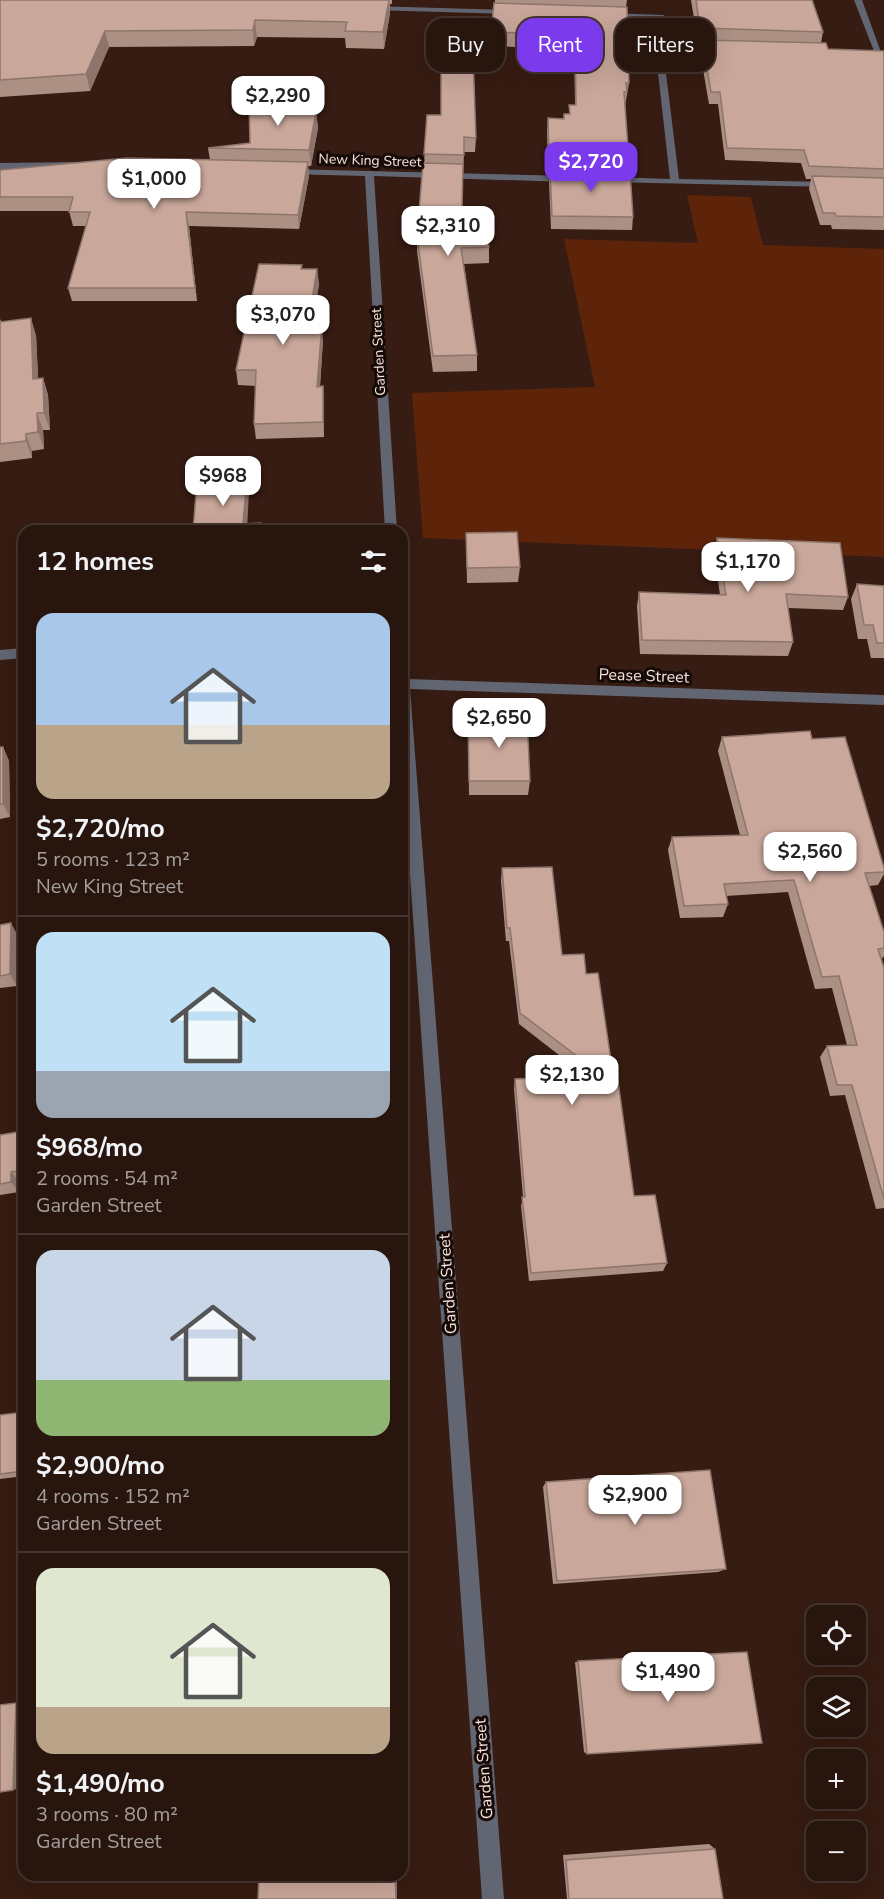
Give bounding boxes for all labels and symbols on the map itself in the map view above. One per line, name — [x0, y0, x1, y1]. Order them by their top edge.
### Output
pin: $2,290 — [229, 76, 327, 127]
pin: $2,720 — [542, 142, 640, 193]
street label: New King Street — [318, 149, 422, 172]
pin: $1,000 — [105, 159, 203, 210]
pin: $2,310 — [399, 206, 497, 257]
pin: $3,070 — [234, 295, 332, 346]
street label: Garden Street — [367, 308, 390, 396]
pin: $968 — [187, 456, 259, 507]
pin: $1,170 — [699, 542, 797, 593]
street label: Pease Street — [598, 663, 690, 689]
pin: $2,650 — [450, 698, 548, 749]
pin: $2,560 — [761, 832, 859, 883]
pin: $2,130 — [523, 1055, 621, 1106]
street label: Garden Street — [433, 1233, 462, 1335]
pin: $2,900 — [586, 1475, 684, 1526]
pin: $1,490 — [619, 1652, 717, 1703]
street label: Garden Street — [469, 1718, 498, 1820]

